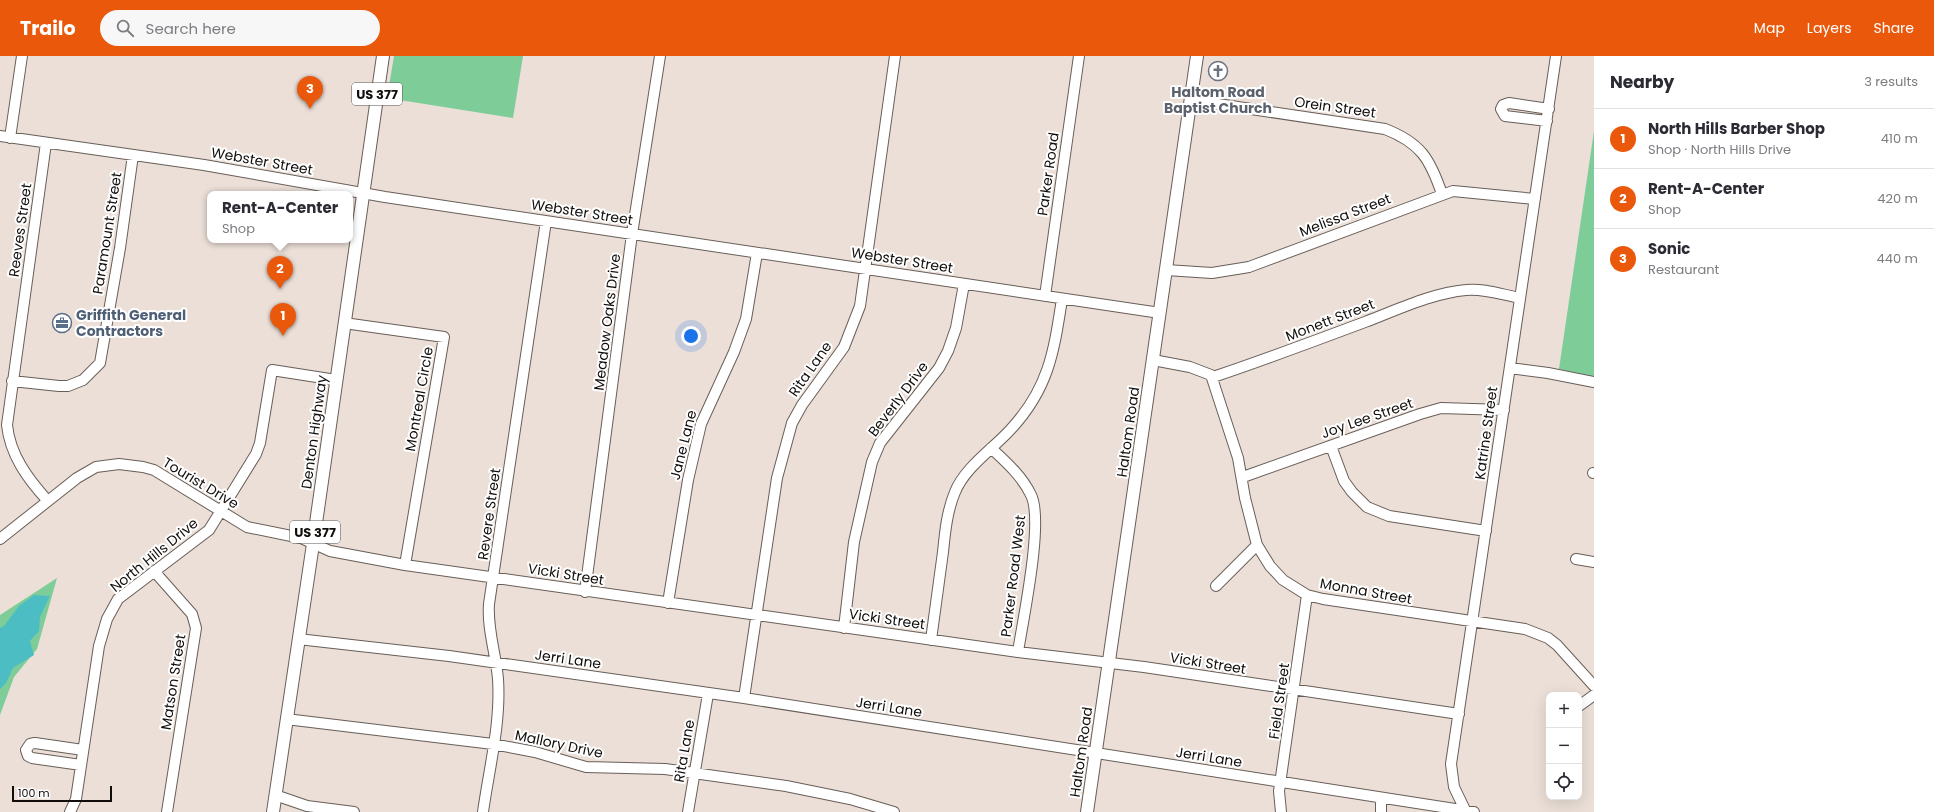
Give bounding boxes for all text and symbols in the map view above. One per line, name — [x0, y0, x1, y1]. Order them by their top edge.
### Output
search box — [100, 10, 380, 46]
text: Trailo — [20, 15, 76, 42]
icon: search — [114, 17, 136, 39]
text: Search here — [146, 18, 236, 39]
text: Map — [1754, 18, 1785, 38]
text: Layers — [1807, 18, 1851, 38]
text: Share — [1873, 18, 1914, 38]
church icon: Haltom Road Baptist Church — [1207, 60, 1229, 82]
text: Nearby — [1610, 70, 1674, 94]
text: 3 results — [1864, 72, 1918, 91]
pin: 3 — [297, 76, 323, 109]
place label: Haltom Road Baptist Church — [1164, 82, 1272, 118]
road number: US 377 — [352, 83, 402, 105]
street label: Orein Street — [1293, 91, 1377, 123]
text: North Hills Barber Shop — [1648, 118, 1825, 139]
text: 1 — [1621, 129, 1625, 148]
text: 410 m — [1881, 129, 1918, 148]
street label: Parker Road — [1032, 131, 1064, 217]
text: Shop · North Hills Drive — [1648, 140, 1791, 159]
street label: Webster Street — [210, 142, 314, 180]
street label: Paramount Street — [87, 170, 127, 296]
text: Rent-A-Center — [1648, 178, 1764, 199]
street label: Reeves Street — [4, 182, 36, 278]
street label: Melissa Street — [1296, 188, 1394, 242]
text: 2 — [1619, 189, 1627, 208]
text: 420 m — [1877, 189, 1918, 208]
popup — [207, 191, 353, 243]
street label: Webster Street — [530, 194, 634, 230]
text: Rent-A-Center — [222, 197, 338, 218]
text: Shop — [1648, 200, 1681, 219]
text: Shop — [222, 219, 255, 238]
text: Sonic — [1648, 238, 1690, 259]
street label: Webster Street — [850, 242, 954, 278]
text: 3 — [1619, 249, 1627, 268]
text: 440 m — [1877, 249, 1918, 268]
street label: Meadow Oaks Drive — [589, 252, 625, 392]
pin: 2 — [267, 256, 293, 289]
text: Restaurant — [1648, 260, 1719, 279]
street label: Monett Street — [1283, 294, 1377, 346]
pin: 1 — [270, 303, 296, 336]
place label: Griffith General Contractors — [76, 305, 186, 341]
office icon: Griffith General Contractors — [51, 312, 73, 334]
your location — [681, 326, 701, 346]
street label: Rita Lane — [784, 337, 837, 401]
street label: Montreal Circle — [400, 345, 438, 453]
street label: Beverly Drive — [863, 357, 933, 441]
street label: Denton Highway — [296, 374, 332, 490]
street label: Haltom Road — [1112, 385, 1144, 479]
street label: Katrine Street — [1470, 385, 1502, 481]
street label: Joy Lee Street — [1318, 393, 1416, 443]
street label: Jane Lane — [665, 408, 701, 482]
street label: Tourist Drive — [159, 452, 243, 514]
street label: Revere Street — [473, 467, 505, 561]
street label: North Hills Drive — [106, 513, 202, 597]
street label: Parker Road West — [996, 514, 1030, 638]
road number: US 377 — [290, 521, 340, 543]
street label: Vicki Street — [527, 558, 605, 590]
street label: Monna Street — [1318, 573, 1414, 609]
street label: Vicki Street — [848, 604, 926, 634]
street label: Matson Street — [156, 633, 190, 731]
street label: Jerri Lane — [533, 644, 603, 674]
street label: Vicki Street — [1169, 647, 1247, 679]
street label: Field Street — [1264, 662, 1294, 740]
street label: Jerri Lane — [854, 692, 924, 722]
map controls — [1546, 692, 1582, 800]
button: + — [1546, 692, 1582, 728]
street label: Haltom Road — [1065, 705, 1097, 799]
street label: Rita Lane — [669, 718, 699, 784]
street label: Mallory Drive — [513, 725, 605, 763]
button: − — [1546, 728, 1582, 764]
street label: Jerri Lane — [1174, 742, 1244, 772]
button: locate — [1546, 764, 1582, 800]
scale bar — [12, 784, 112, 803]
text: 100 m — [18, 785, 50, 801]

